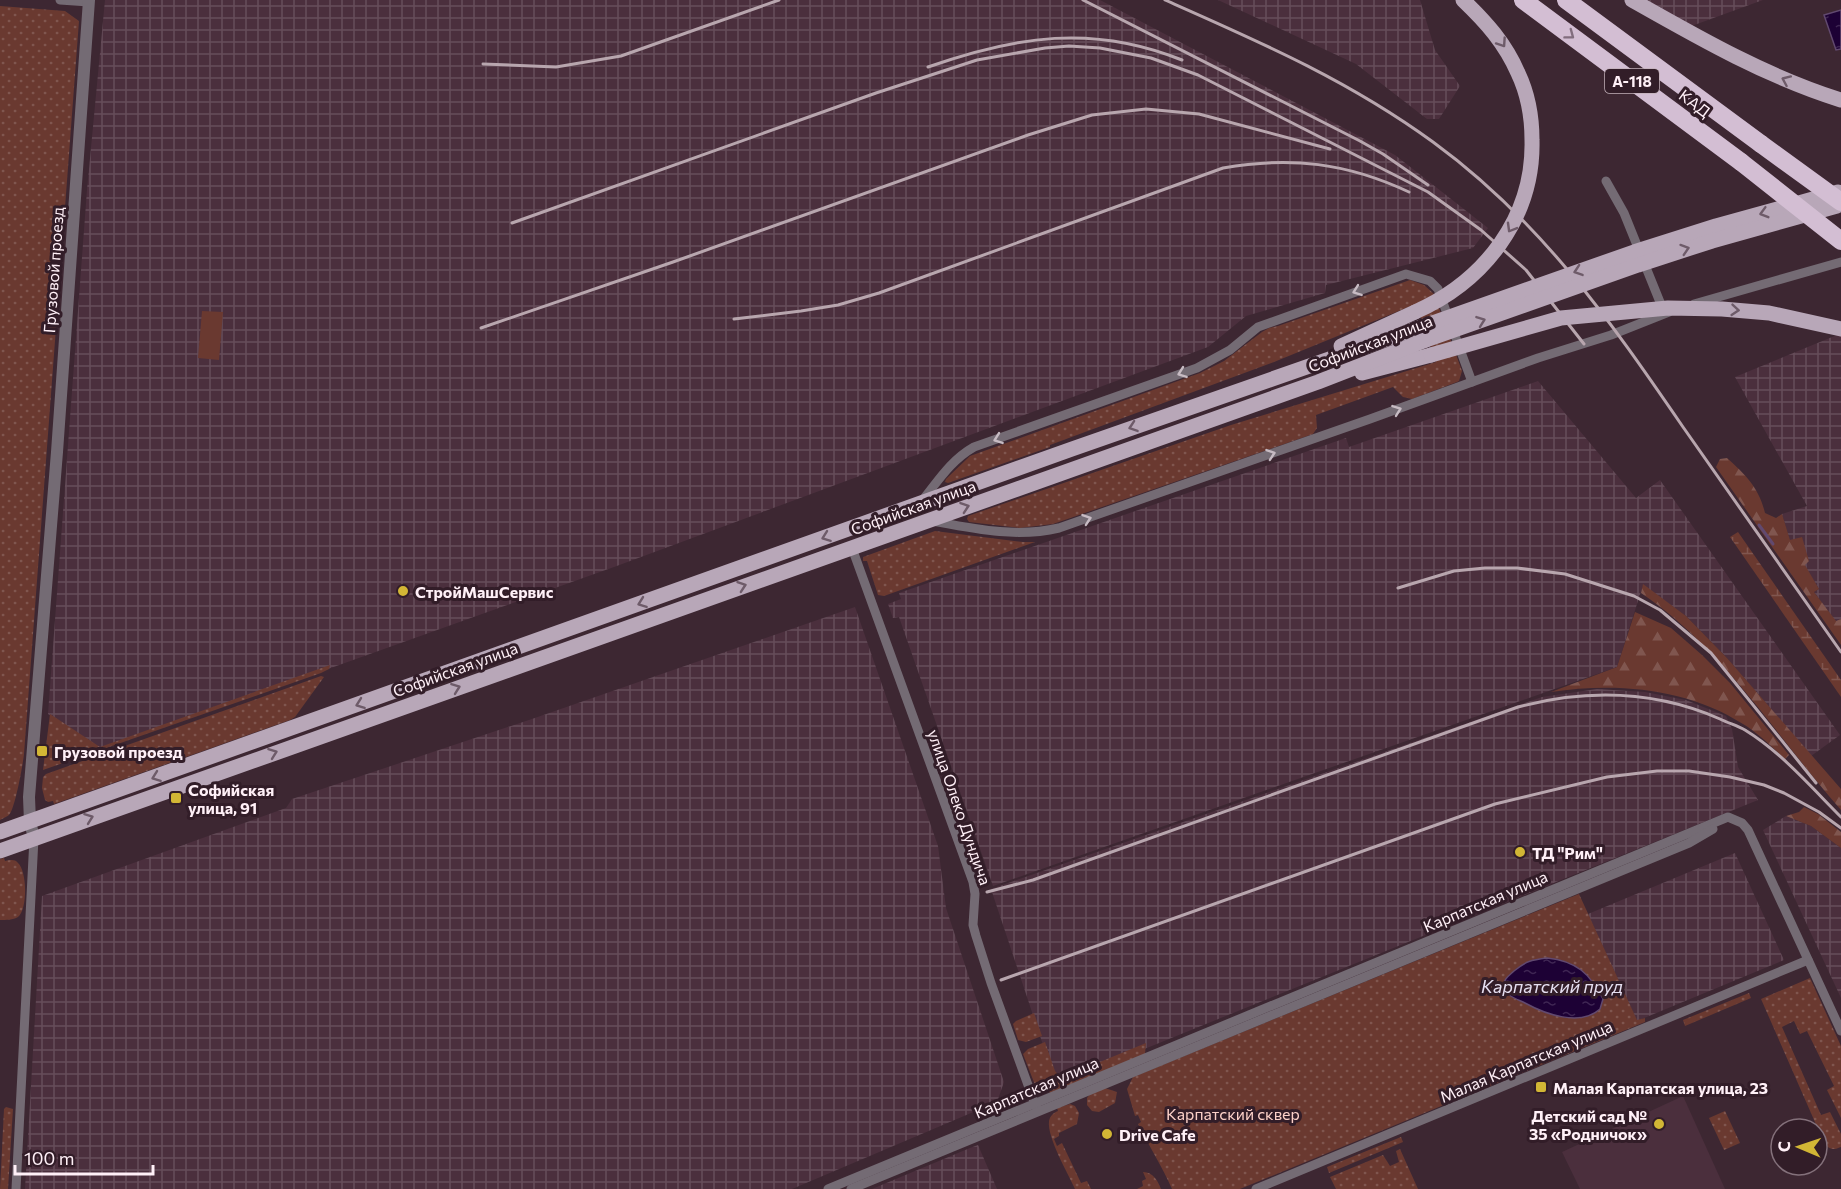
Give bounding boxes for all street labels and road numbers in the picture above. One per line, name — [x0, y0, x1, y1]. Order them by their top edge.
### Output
road number: А-118 — [1605, 69, 1659, 93]
street label: КАД — [1676, 85, 1715, 121]
street label: Грузовой проезд — [39, 206, 67, 334]
street label: Софийская улица — [1305, 311, 1435, 375]
street label: Софийская улица — [848, 476, 978, 538]
street label: Софийская улица — [390, 638, 520, 700]
street label: улица Олеко Дундича — [924, 727, 996, 887]
street label: Карпатская улица — [1420, 866, 1550, 936]
street label: Малая Карпатская улица — [1437, 1016, 1615, 1106]
street label: Карпатская улица — [971, 1052, 1101, 1122]

